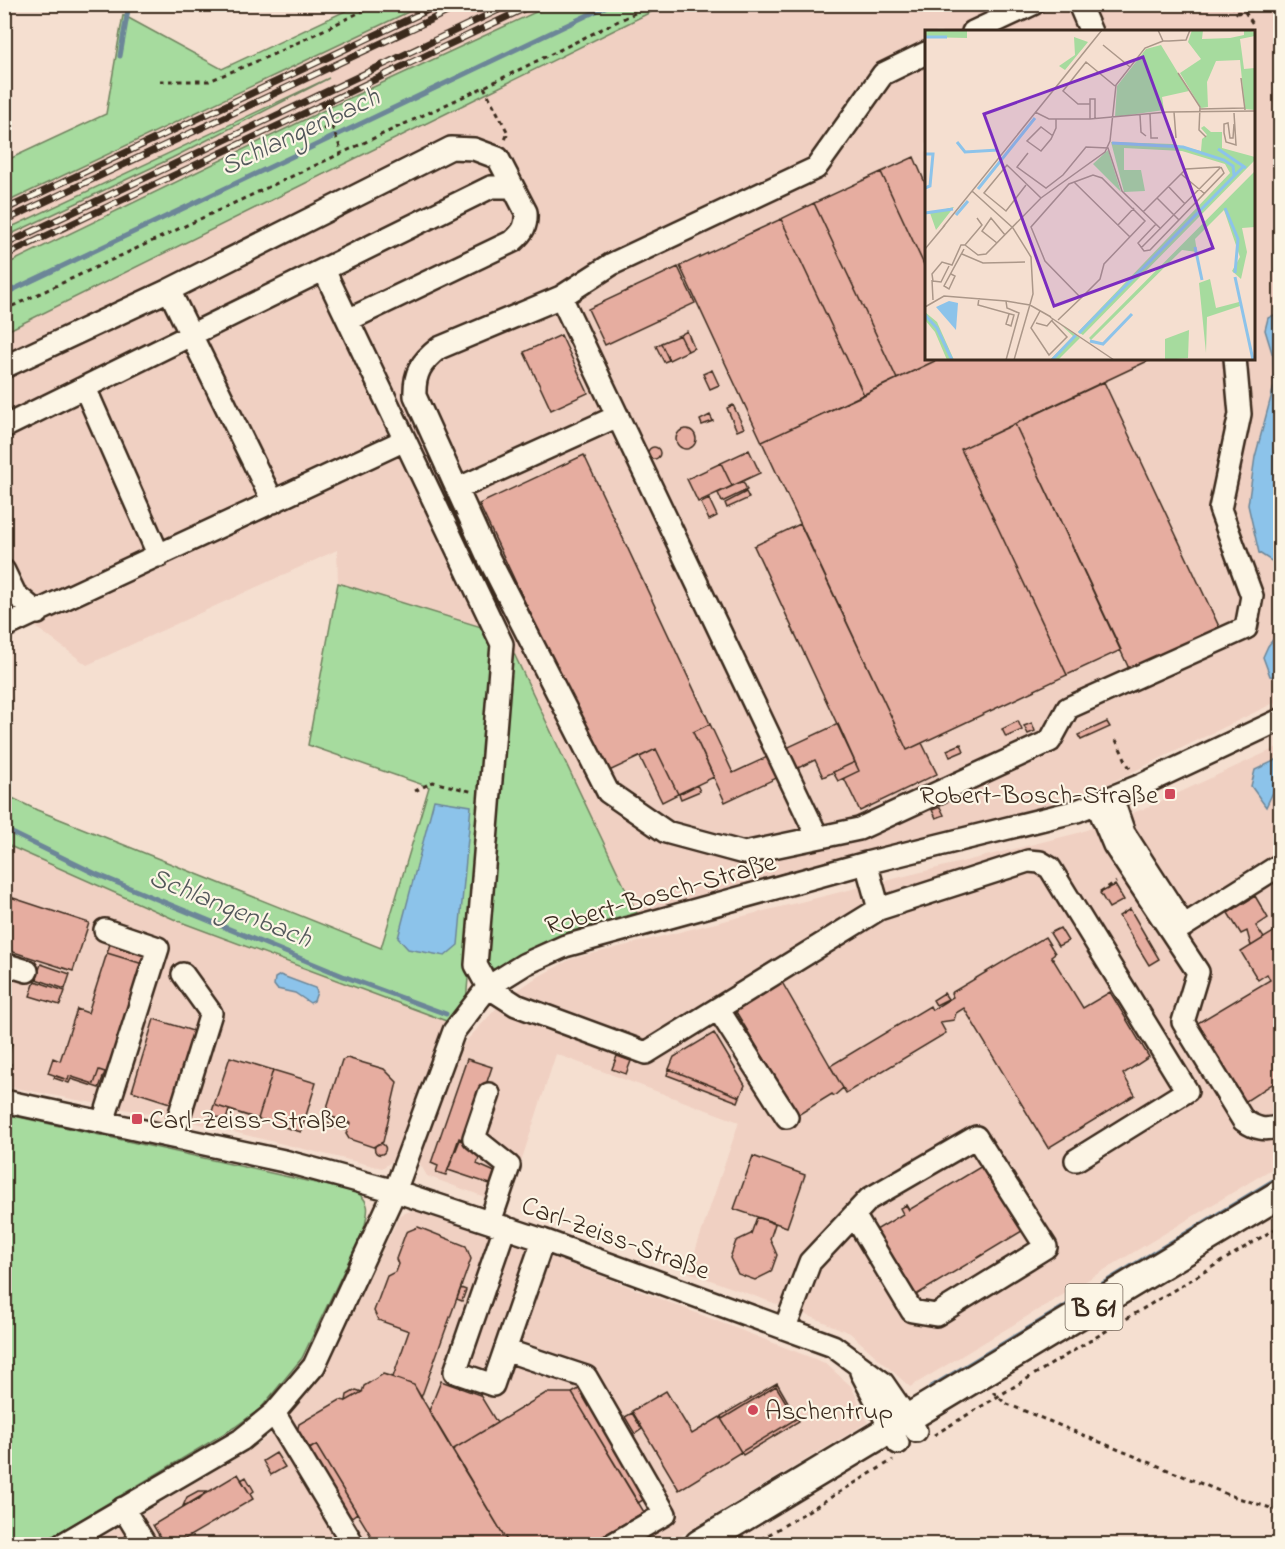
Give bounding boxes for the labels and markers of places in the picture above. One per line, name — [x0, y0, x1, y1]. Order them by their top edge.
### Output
place label: Robert-Bosch-Straße — [919, 777, 1159, 816]
marker: Robert-Bosch-Straße — [1163, 787, 1177, 801]
place label: Carl-Zeiss-Straße — [149, 1102, 348, 1141]
marker: Carl-Zeiss-Straße — [130, 1112, 144, 1126]
place label: Aschentrup — [765, 1393, 893, 1432]
marker: Aschentrup — [746, 1403, 760, 1417]

